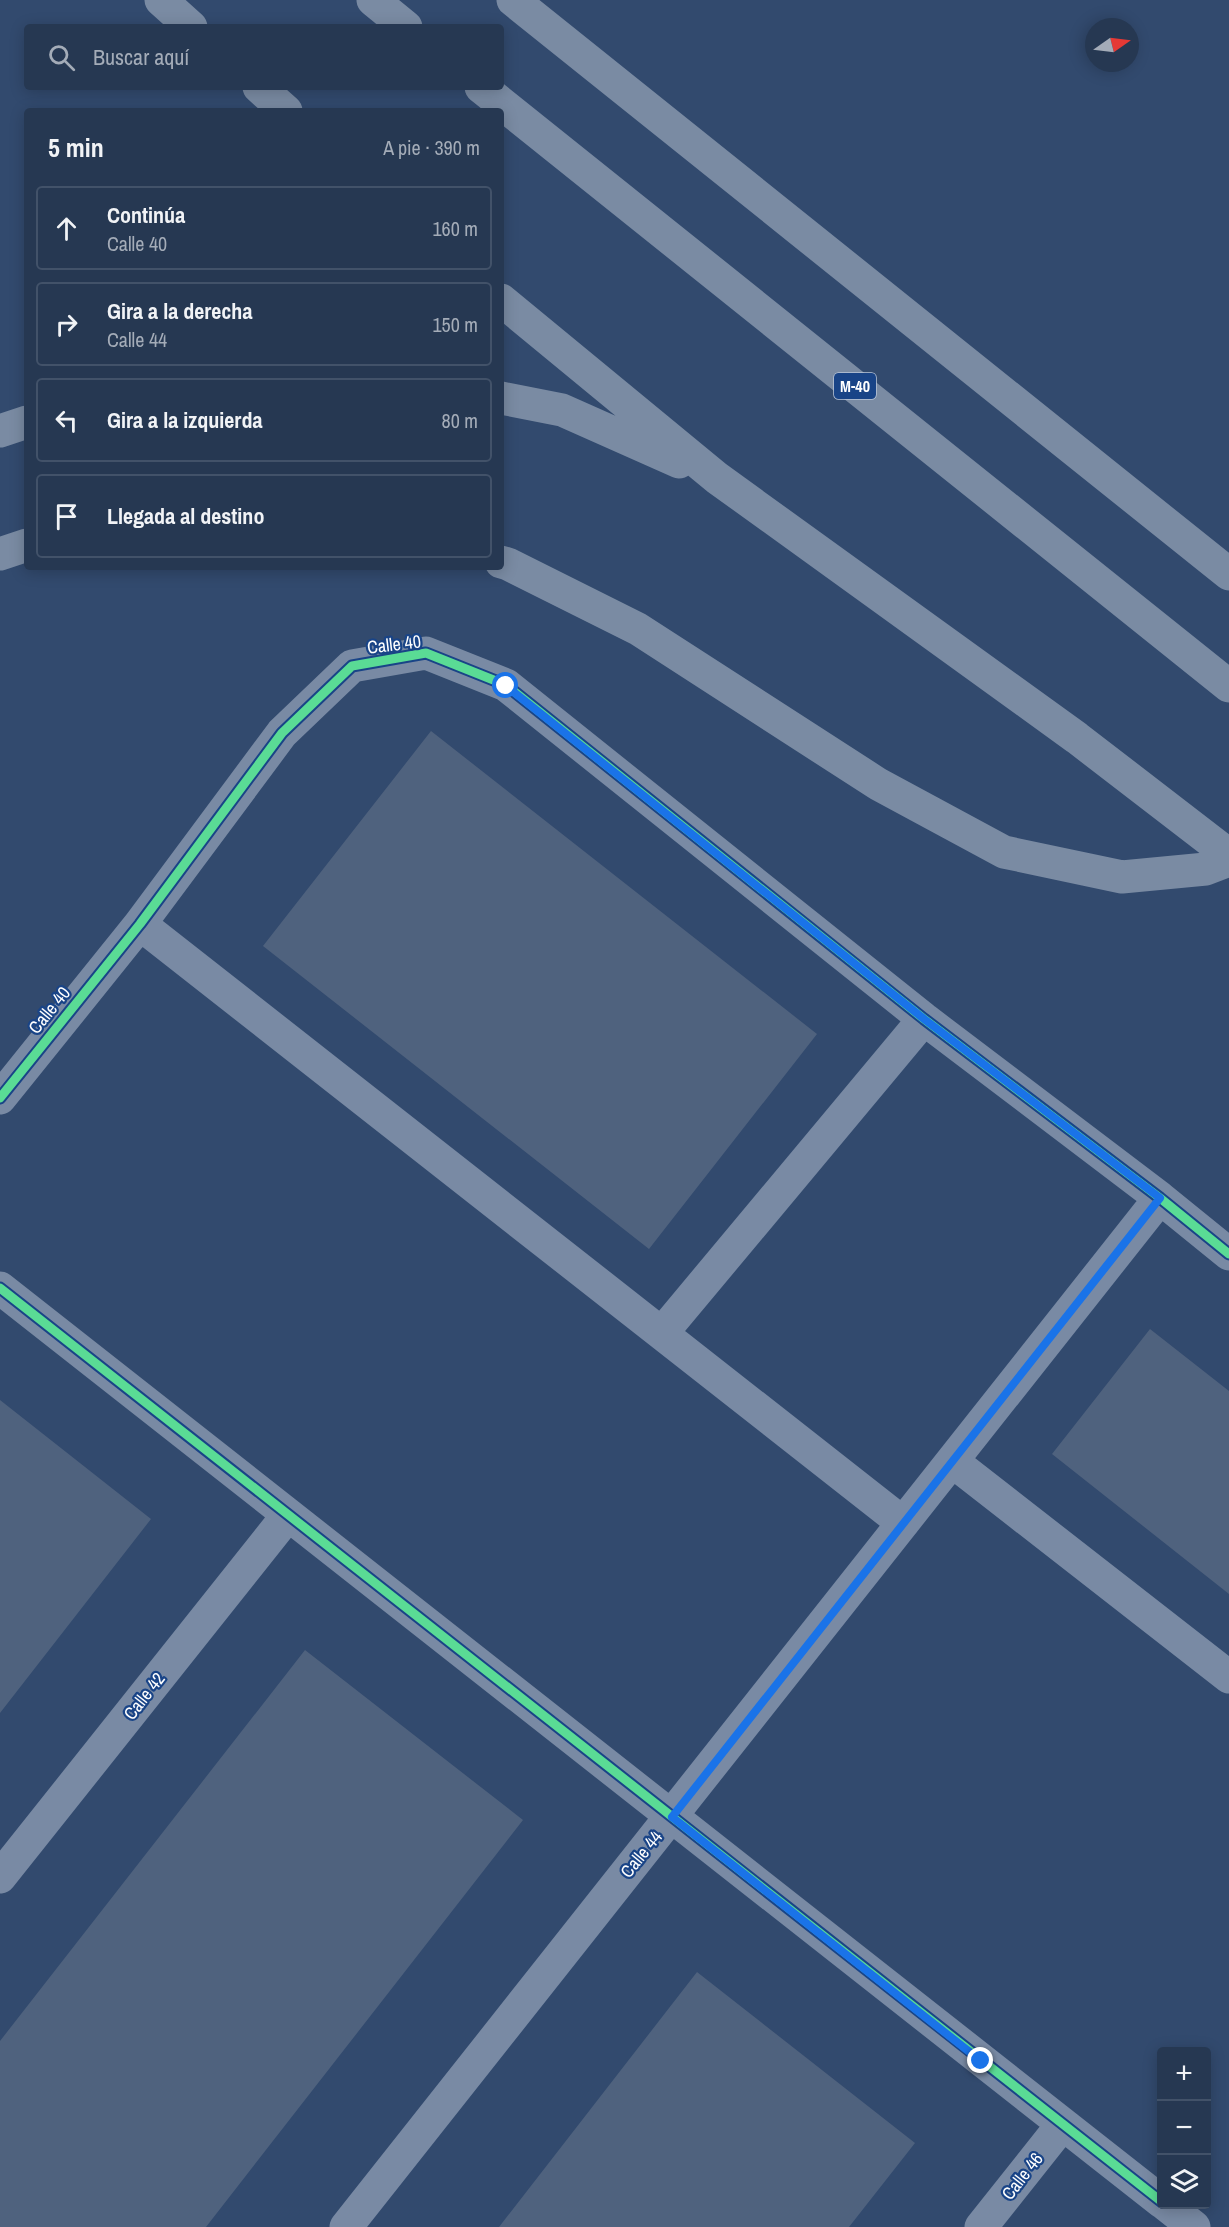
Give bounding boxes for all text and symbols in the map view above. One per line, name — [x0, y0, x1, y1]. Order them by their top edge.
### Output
north arrow — [1085, 18, 1139, 72]
search box — [24, 24, 504, 90]
icon: search — [45, 41, 78, 74]
text: Buscar aquí — [93, 42, 189, 72]
text: 5 min — [48, 130, 104, 165]
text: A pie · 390 m — [383, 134, 480, 161]
text: Continúa — [107, 200, 185, 230]
icon: ahead — [50, 212, 83, 245]
text: 160 m — [432, 215, 478, 242]
text: Calle 40 — [107, 230, 167, 257]
text: Gira a la derecha — [107, 296, 252, 326]
icon: right — [50, 308, 83, 341]
text: 150 m — [432, 311, 478, 338]
text: Calle 44 — [107, 326, 167, 353]
road number: M-40 — [834, 373, 876, 399]
icon: left — [50, 404, 83, 437]
text: Gira a la izquierda — [107, 405, 262, 435]
text: 80 m — [442, 407, 478, 434]
icon: arrive — [50, 500, 83, 533]
text: Llegada al destino — [107, 501, 264, 531]
street label: Calle 40 — [366, 628, 422, 660]
route start — [492, 672, 518, 698]
street label: Calle 40 — [22, 981, 76, 1039]
street label: Calle 42 — [117, 1667, 171, 1725]
street label: Calle 44 — [614, 1825, 668, 1883]
route end — [967, 2047, 993, 2073]
map controls — [1157, 2047, 1211, 2209]
button: + — [1157, 2047, 1211, 2101]
button: − — [1157, 2101, 1211, 2155]
street label: Calle 46 — [995, 2147, 1049, 2205]
button: layers — [1157, 2155, 1211, 2209]

